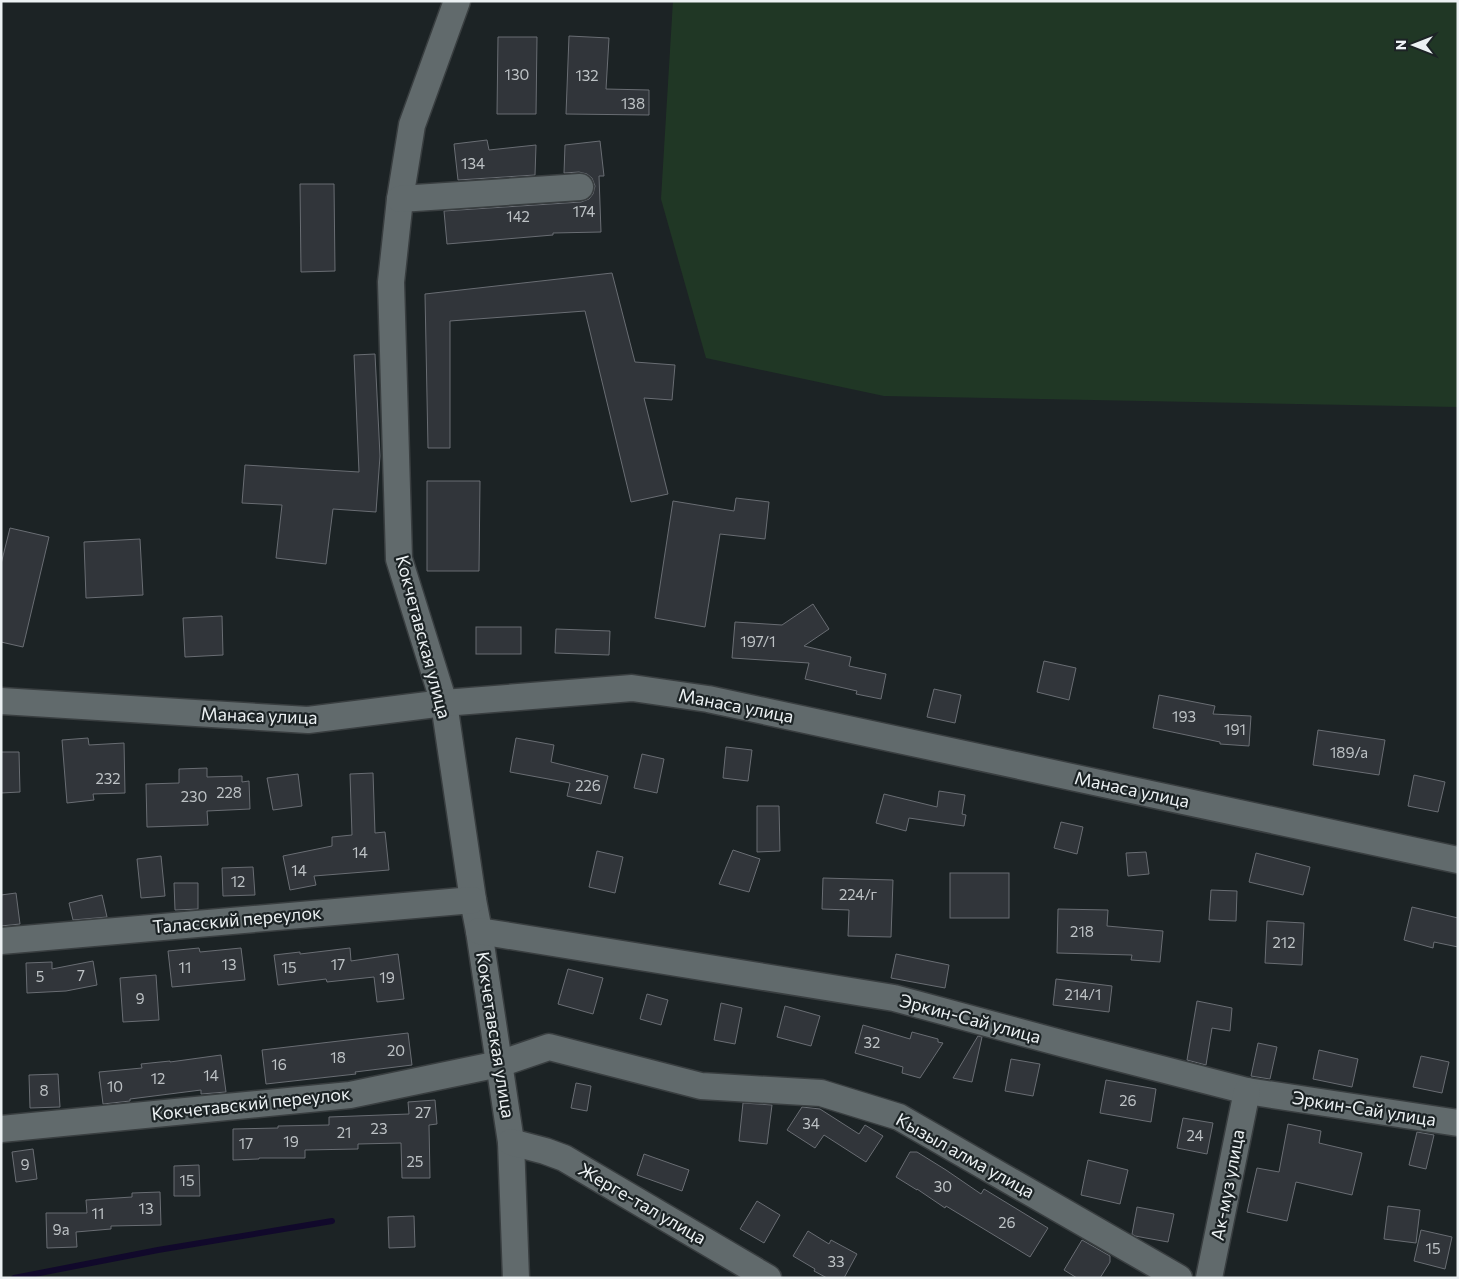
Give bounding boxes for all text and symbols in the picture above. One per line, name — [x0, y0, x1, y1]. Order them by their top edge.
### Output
north arrow — [1389, 20, 1439, 70]
text: N — [1392, 40, 1409, 50]
house number: 130 — [505, 65, 529, 83]
house number: 132 — [575, 66, 599, 84]
house number: 138 — [621, 94, 645, 112]
house number: 134 — [461, 154, 485, 172]
house number: 174 — [573, 202, 595, 220]
house number: 142 — [506, 207, 530, 225]
street label: Кокчетавская улица — [392, 553, 456, 721]
house number: 197/1 — [740, 632, 776, 650]
street label: Манаса улица — [677, 683, 796, 727]
street label: Манаса улица — [200, 702, 318, 728]
house number: 193 — [1172, 707, 1196, 725]
house number: 191 — [1224, 720, 1246, 738]
house number: 189/а — [1330, 743, 1368, 761]
street label: Манаса улица — [1073, 766, 1192, 812]
house number: 232 — [95, 769, 121, 787]
house number: 226 — [575, 776, 601, 794]
house number: 228 — [216, 783, 242, 801]
house number: 230 — [181, 787, 207, 805]
house number: 14 — [352, 843, 368, 861]
house number: 14 — [291, 861, 307, 879]
house number: 12 — [231, 872, 245, 890]
house number: 224/г — [839, 885, 877, 903]
street label: Таласский переулок — [151, 901, 323, 937]
house number: 218 — [1070, 922, 1094, 940]
house number: 212 — [1272, 933, 1296, 951]
street label: Кокчетавская улица — [472, 950, 520, 1120]
house number: 13 — [222, 955, 236, 973]
house number: 17 — [331, 955, 345, 973]
house number: 11 — [179, 958, 191, 976]
house number: 15 — [281, 958, 297, 976]
house number: 7 — [77, 966, 85, 984]
house number: 5 — [36, 967, 44, 985]
house number: 19 — [379, 968, 395, 986]
house number: 214/1 — [1065, 985, 1101, 1003]
house number: 9 — [135, 989, 145, 1007]
street label: Эркин-Сай улица — [897, 989, 1043, 1047]
house number: 32 — [864, 1033, 880, 1051]
house number: 20 — [387, 1041, 405, 1059]
house number: 18 — [330, 1048, 346, 1066]
house number: 16 — [271, 1055, 287, 1073]
house number: 14 — [203, 1066, 219, 1084]
house number: 12 — [151, 1069, 165, 1087]
house number: 10 — [107, 1077, 123, 1095]
house number: 8 — [39, 1081, 49, 1099]
street label: Кокчетавский переулок — [150, 1082, 352, 1124]
street label: Эркин-Сай улица — [1291, 1086, 1438, 1130]
house number: 26 — [1119, 1091, 1137, 1109]
house number: 27 — [415, 1103, 431, 1121]
street label: Кызыл алма улица — [892, 1108, 1039, 1202]
house number: 34 — [802, 1114, 820, 1132]
house number: 23 — [371, 1119, 387, 1137]
house number: 21 — [337, 1123, 351, 1141]
house number: 24 — [1186, 1126, 1204, 1144]
street label: Ак-муз улица — [1205, 1127, 1249, 1242]
house number: 19 — [283, 1132, 299, 1150]
house number: 17 — [239, 1134, 253, 1152]
house number: 25 — [407, 1152, 423, 1170]
house number: 9 — [20, 1155, 30, 1173]
street label: Жерге-тал улица — [575, 1158, 710, 1249]
house number: 15 — [179, 1171, 195, 1189]
house number: 30 — [934, 1177, 952, 1195]
house number: 13 — [139, 1199, 153, 1217]
house number: 11 — [92, 1204, 104, 1222]
house number: 26 — [998, 1213, 1016, 1231]
house number: 9а — [53, 1220, 69, 1238]
house number: 15 — [1425, 1239, 1441, 1257]
house number: 33 — [827, 1252, 845, 1270]

